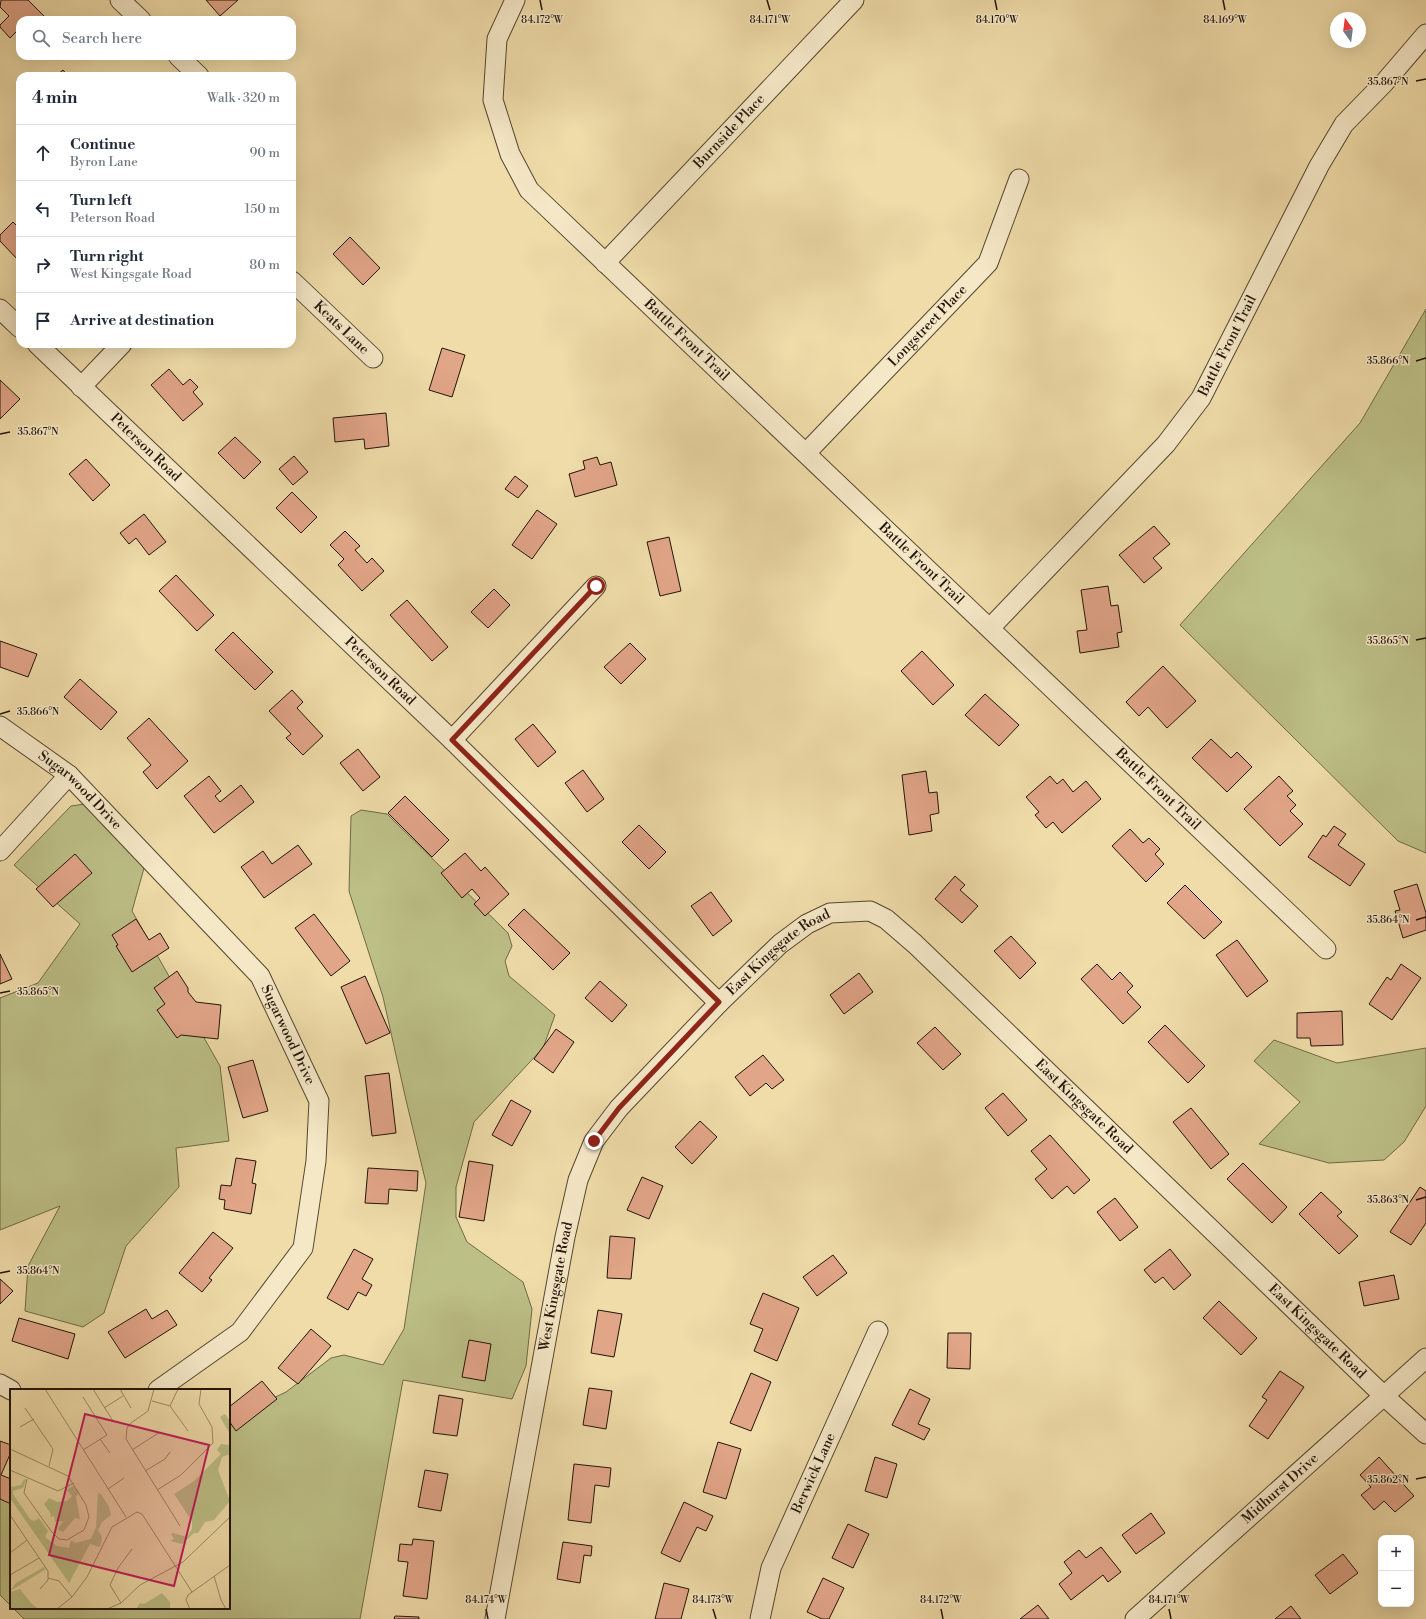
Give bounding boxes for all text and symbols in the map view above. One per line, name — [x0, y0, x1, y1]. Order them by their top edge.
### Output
north arrow — [1330, 12, 1366, 48]
text: 84.172°W — [521, 14, 564, 26]
text: 84.171°W — [750, 14, 791, 26]
text: 84.170°W — [976, 14, 1019, 26]
text: 84.169°W — [1203, 14, 1248, 26]
search box — [16, 16, 296, 60]
icon: search — [30, 27, 52, 49]
text: Search here — [62, 29, 142, 48]
text: 35.867°N — [1367, 76, 1409, 88]
text: 4 min — [32, 87, 77, 109]
text: Walk · 320 m — [207, 90, 280, 106]
street label: Burnside Place — [689, 90, 769, 173]
text: Continue — [70, 135, 135, 154]
icon: ahead — [32, 142, 54, 164]
text: 90 m — [249, 145, 280, 161]
text: Byron Lane — [70, 154, 138, 170]
text: Turn left — [70, 191, 132, 210]
icon: left — [32, 198, 54, 220]
text: 150 m — [245, 201, 280, 217]
text: Peterson Road — [70, 210, 155, 226]
text: Turn right — [70, 247, 144, 266]
icon: right — [32, 254, 54, 276]
text: 80 m — [249, 257, 280, 273]
text: West Kingsgate Road — [70, 266, 192, 282]
street label: Longstreet Place — [884, 281, 971, 371]
street label: Battle Front Trail — [1194, 292, 1261, 400]
street label: Battle Front Trail — [639, 294, 733, 385]
street label: Keats Lane — [310, 297, 373, 359]
icon: arrive — [32, 310, 54, 332]
text: Arrive at destination — [70, 311, 214, 330]
text: 35.866°N — [1367, 355, 1410, 367]
street label: Peterson Road — [106, 409, 185, 486]
text: 35.867°N — [17, 426, 59, 438]
street label: Battle Front Trail — [874, 518, 968, 608]
route start — [587, 577, 605, 595]
street label: Peterson Road — [341, 633, 419, 709]
text: 35.865°N — [1367, 635, 1410, 647]
text: 35.866°N — [17, 706, 60, 718]
street label: Battle Front Trail — [1111, 743, 1205, 834]
street label: Sugarwood Drive — [34, 747, 126, 834]
street label: East Kingsgate Road — [723, 905, 833, 1000]
text: 35.864°N — [1367, 914, 1410, 926]
street label: Sugarwood Drive — [256, 982, 319, 1088]
text: 35.865°N — [17, 986, 60, 998]
street label: East Kingsgate Road — [1031, 1055, 1137, 1158]
route end — [585, 1132, 603, 1150]
text: 35.863°N — [1367, 1194, 1410, 1206]
street label: West Kingsgate Road — [535, 1220, 577, 1354]
text: 35.864°N — [17, 1265, 60, 1277]
street label: East Kingsgate Road — [1264, 1280, 1370, 1383]
inset map — [10, 1389, 230, 1609]
street label: Berwick Lane — [787, 1430, 840, 1518]
street label: Midhurst Drive — [1238, 1450, 1322, 1528]
text: 35.862°N — [1367, 1474, 1410, 1486]
map controls — [1378, 1535, 1414, 1607]
button: + — [1378, 1535, 1414, 1571]
button: − — [1378, 1571, 1414, 1607]
text: 84.174°W — [465, 1594, 508, 1606]
text: 84.173°W — [692, 1594, 735, 1606]
text: 84.172°W — [920, 1594, 963, 1606]
text: 84.171°W — [1149, 1594, 1190, 1606]

